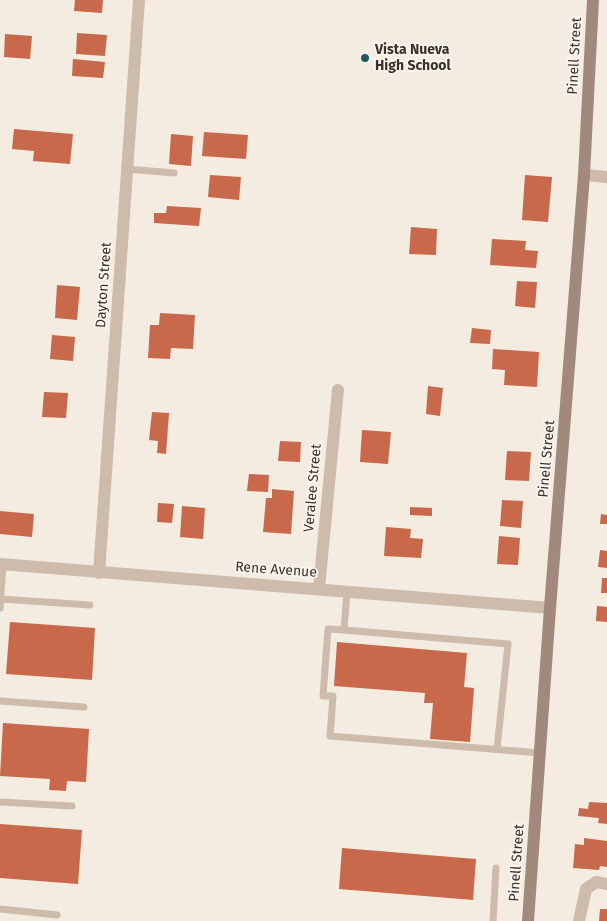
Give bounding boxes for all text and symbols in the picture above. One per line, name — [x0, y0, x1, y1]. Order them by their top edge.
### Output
street label: Pinell Street — [565, 17, 585, 95]
place label: Vista Nueva High School — [375, 42, 451, 74]
marker: Vista Nueva High School — [359, 52, 371, 64]
street label: Dayton Street — [93, 241, 115, 329]
street label: Pinell Street — [535, 420, 559, 498]
street label: Veralee Street — [301, 443, 325, 533]
street label: Rene Avenue — [235, 559, 317, 581]
street label: Pinell Street — [506, 824, 528, 902]

